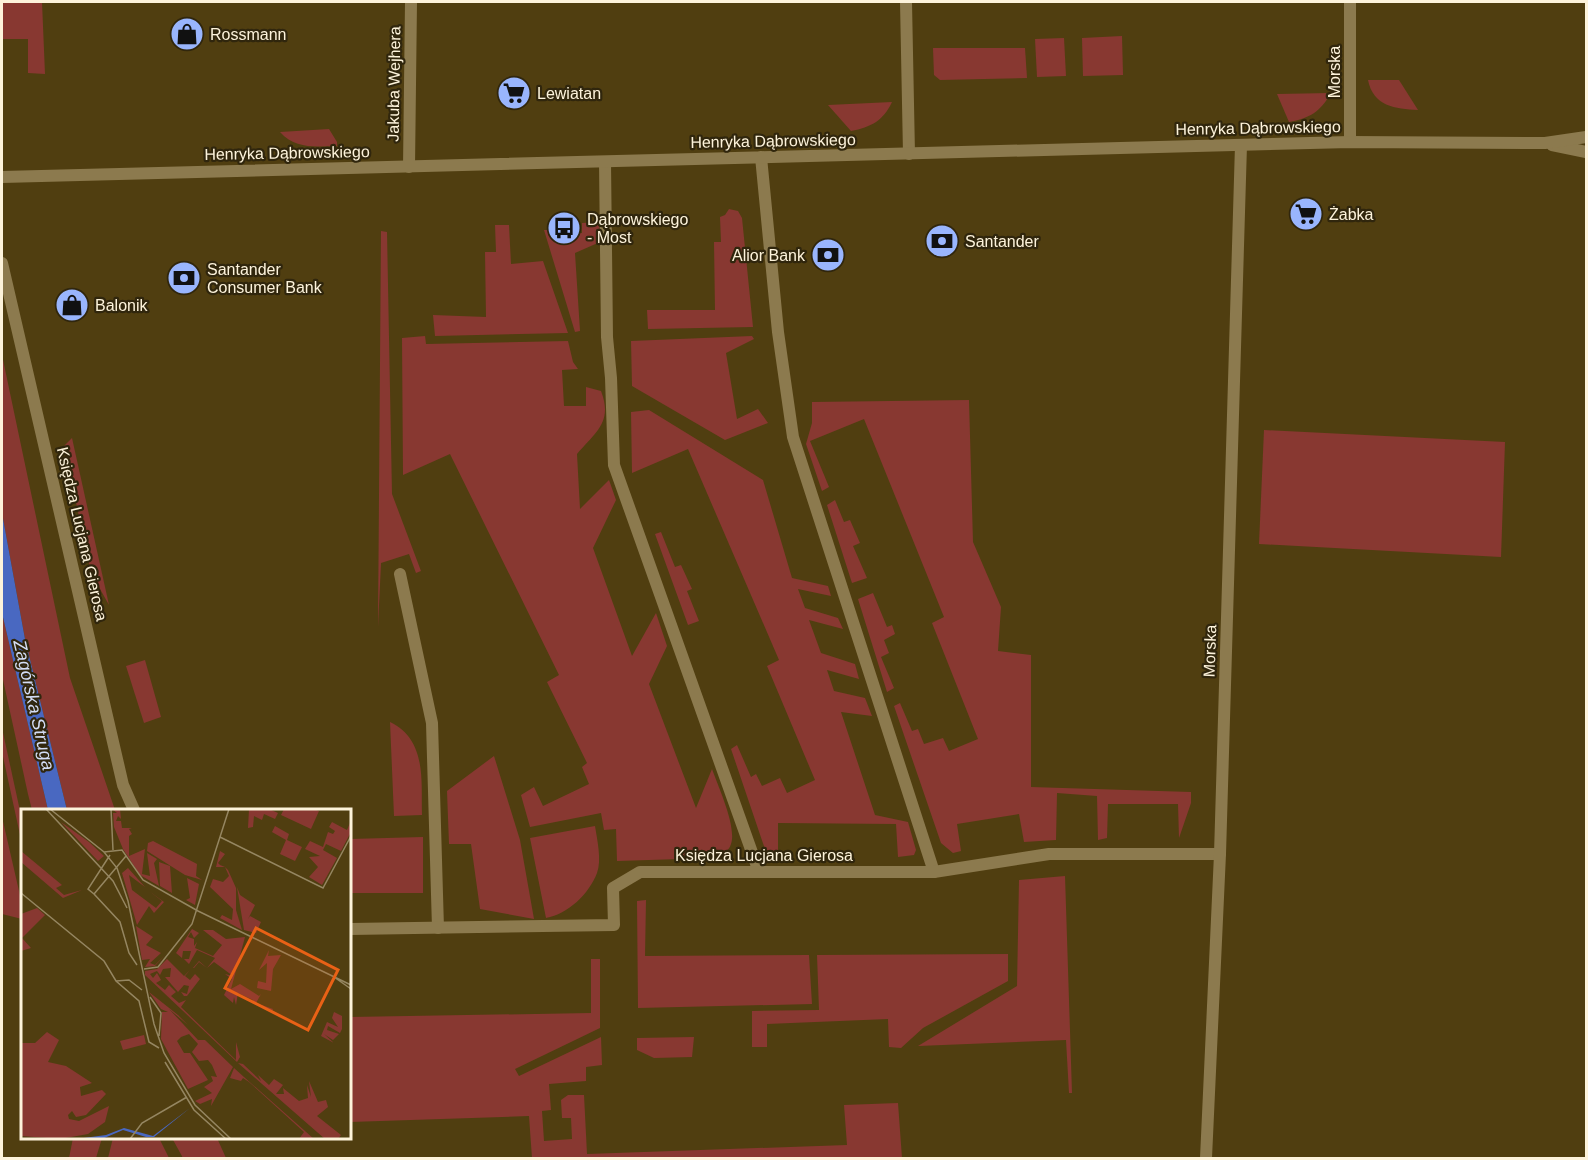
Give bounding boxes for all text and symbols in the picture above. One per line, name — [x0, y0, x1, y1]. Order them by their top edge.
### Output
shop icon: Rossmann — [169, 16, 205, 52]
place label: Rossmann — [210, 26, 286, 43]
street label: Jakuba Wejhera — [384, 26, 404, 142]
street label: Morska — [1326, 46, 1343, 98]
supermarket icon: Lewiatan — [496, 75, 532, 111]
place label: Lewiatan — [537, 85, 601, 102]
street label: Henryka Dąbrowskiego — [1175, 118, 1341, 138]
street label: Henryka Dąbrowskiego — [690, 131, 856, 151]
street label: Henryka Dąbrowskiego — [204, 143, 370, 163]
supermarket icon: Żabka — [1288, 196, 1324, 232]
place label: Żabka — [1329, 205, 1374, 223]
bus stop icon: Dąbrowskiego - Most — [546, 210, 582, 246]
place label: Dąbrowskiego - Most — [587, 211, 688, 246]
bank icon: Santander — [924, 223, 960, 259]
place label: Santander — [965, 233, 1040, 250]
bank icon: Alior Bank — [810, 237, 846, 273]
place label: Alior Bank — [732, 247, 806, 264]
bank icon: Santander Consumer Bank — [166, 260, 202, 296]
place label: Santander Consumer Bank — [207, 261, 323, 296]
shop icon: Balonik — [54, 287, 90, 323]
place label: Balonik — [95, 297, 148, 314]
street label: Księdza Lucjana Gierosa — [54, 445, 110, 623]
street label: Morska — [1201, 624, 1219, 678]
water label: Zagórska Struga — [9, 637, 59, 772]
inset map — [21, 809, 351, 1139]
street label: Księdza Lucjana Gierosa — [675, 847, 853, 864]

